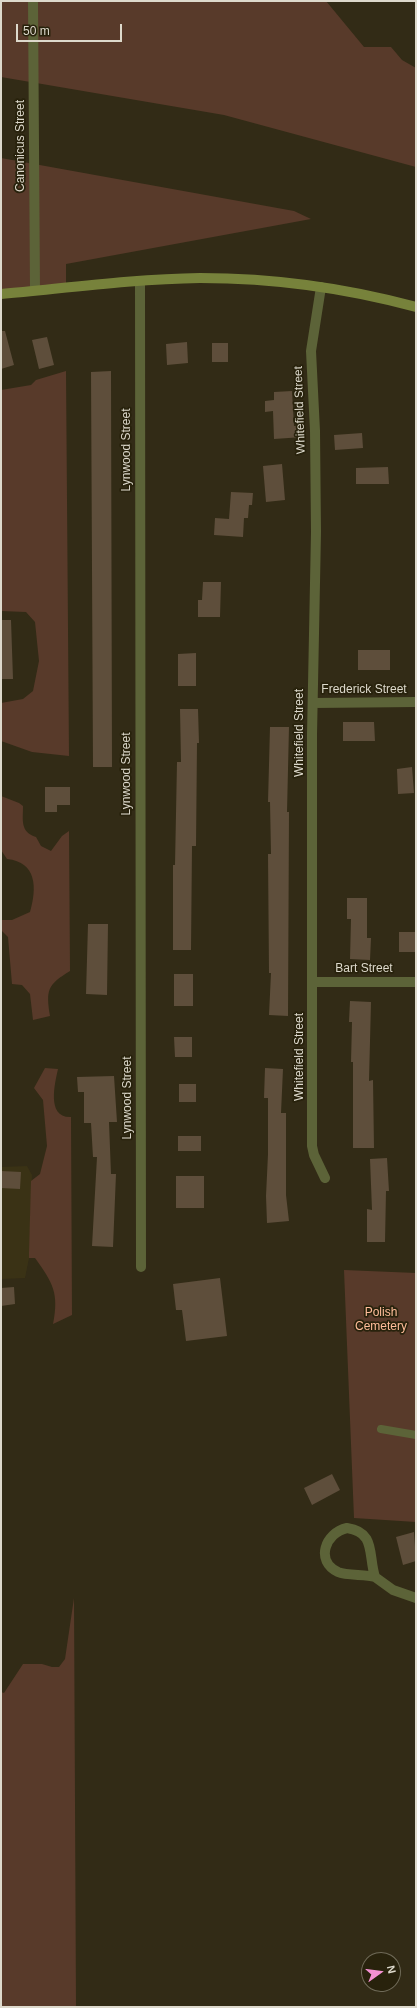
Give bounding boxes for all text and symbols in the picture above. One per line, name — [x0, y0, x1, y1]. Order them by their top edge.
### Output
scale bar — [18, 16, 124, 42]
text: 50 m — [23, 24, 50, 38]
street label: Canonicus Street — [14, 100, 28, 192]
street label: Whitefield Street — [291, 366, 309, 454]
street label: Lynwood Street — [120, 409, 134, 491]
street label: Frederick Street — [321, 683, 407, 697]
street label: Whitefield Street — [293, 689, 307, 777]
street label: Lynwood Street — [120, 733, 134, 815]
street label: Bart Street — [335, 962, 393, 976]
street label: Whitefield Street — [293, 1013, 307, 1101]
street label: Lynwood Street — [121, 1057, 135, 1139]
park label: Polish Cemetery — [355, 1306, 407, 1334]
north arrow — [361, 1952, 401, 1992]
text: N — [385, 1964, 398, 1975]

